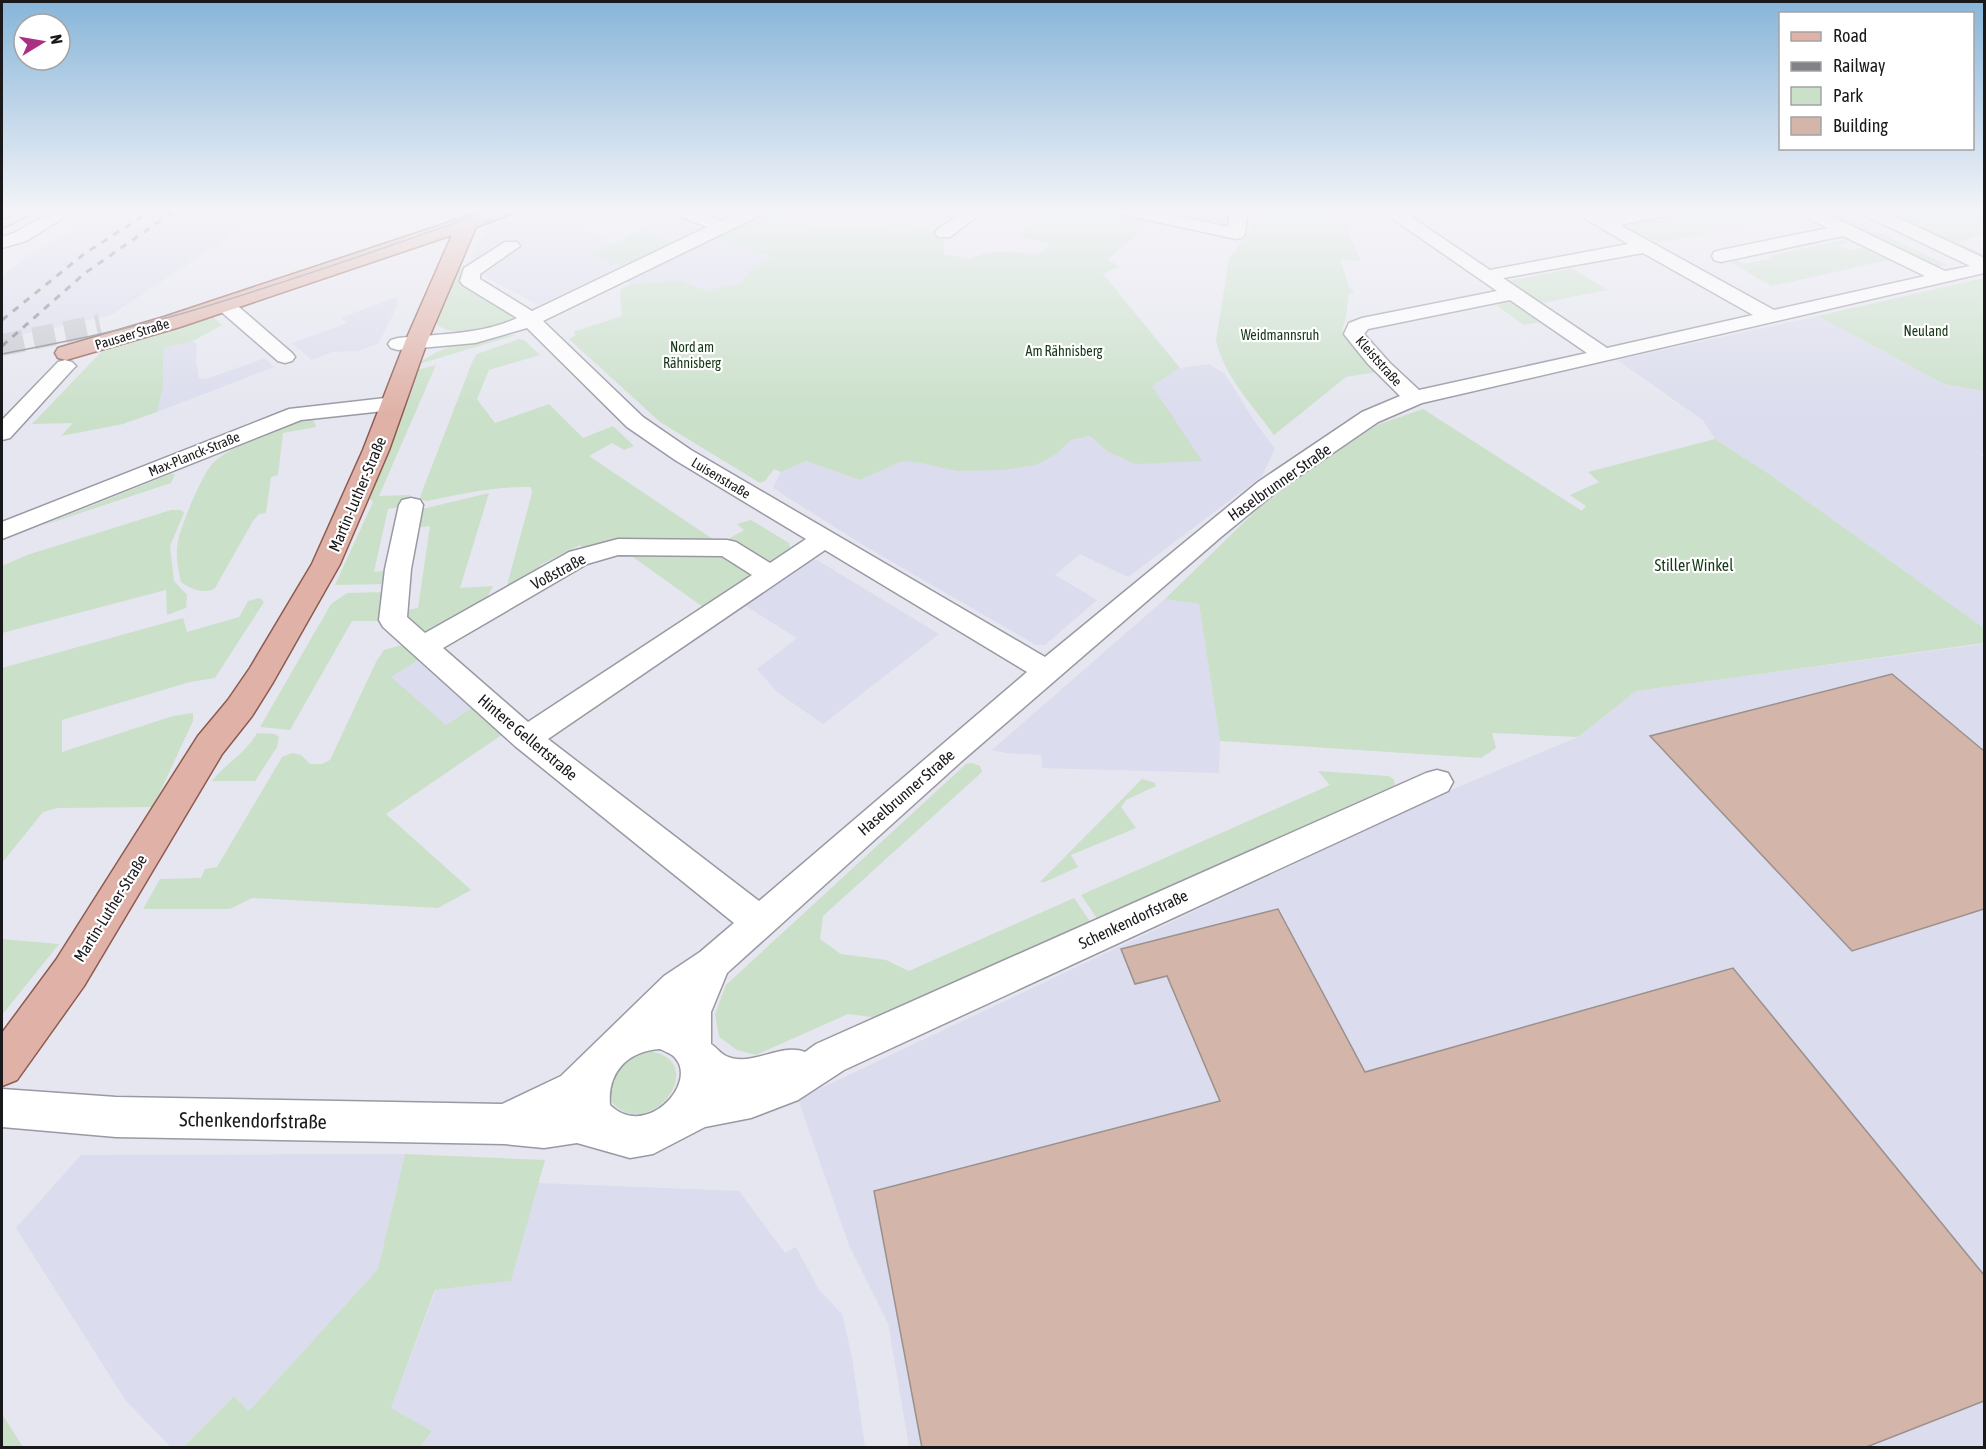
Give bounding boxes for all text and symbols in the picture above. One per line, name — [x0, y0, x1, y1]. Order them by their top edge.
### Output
north arrow — [12, 12, 72, 72]
legend — [1779, 12, 1974, 150]
text: Road — [1833, 25, 1867, 46]
text: N — [47, 33, 66, 45]
text: Railway — [1833, 55, 1885, 76]
text: Park — [1833, 85, 1863, 106]
text: Building — [1833, 115, 1888, 136]
street label: Pausaer Straße — [93, 315, 171, 353]
park label: Neuland — [1903, 323, 1949, 339]
park label: Weidmannsruh — [1241, 327, 1319, 343]
street label: Kleiststraße — [1353, 333, 1405, 389]
park label: Nord am Rähnisberg — [663, 339, 721, 371]
park label: Am Rähnisberg — [1026, 343, 1102, 359]
street label: Max-Planck-Straße — [146, 428, 242, 480]
street label: Martin-Luther-Straße — [325, 434, 389, 554]
street label: Haselbrunner Straße — [1224, 440, 1334, 524]
street label: Luisenstraße — [689, 454, 753, 502]
street label: Voßstraße — [528, 549, 588, 593]
park label: Stiller Winkel — [1655, 556, 1734, 574]
street label: Hintere Gellertstraße — [475, 690, 581, 784]
street label: Haselbrunner Straße — [854, 745, 958, 839]
street label: Martin-Luther-Straße — [70, 851, 150, 965]
street label: Schenkendorfstraße — [1076, 886, 1190, 952]
street label: Schenkendorfstraße — [179, 1107, 327, 1133]

